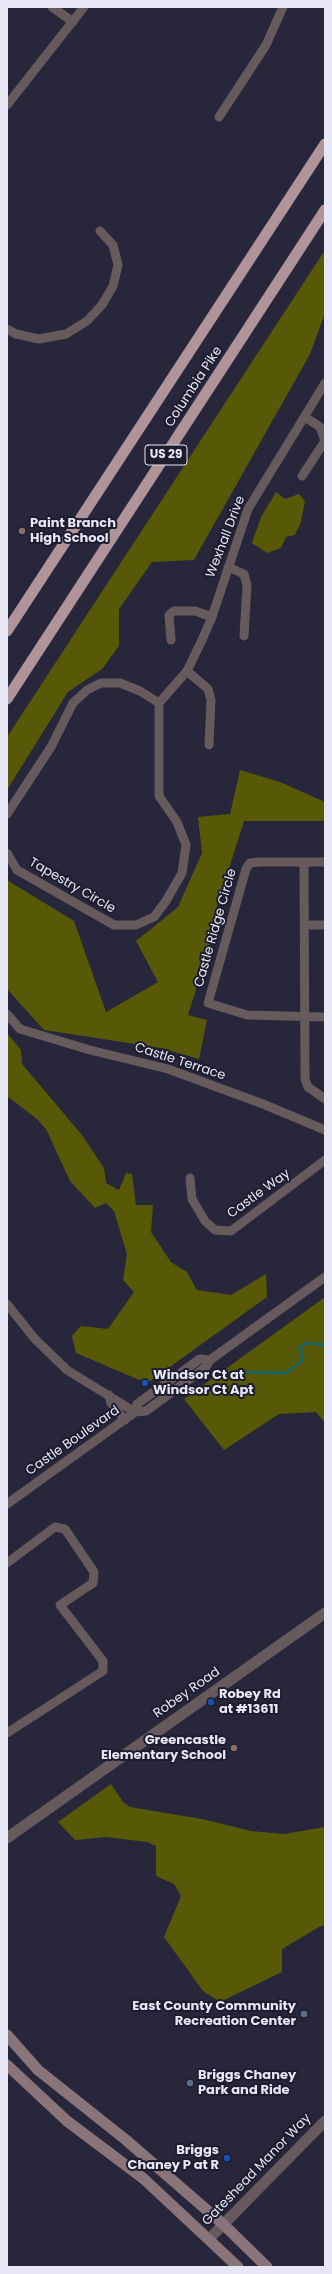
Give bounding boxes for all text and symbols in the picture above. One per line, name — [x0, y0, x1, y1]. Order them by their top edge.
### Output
street label: Columbia Pike — [162, 344, 226, 430]
road number: US 29 — [145, 445, 187, 465]
street label: Wexhall Drive — [203, 494, 249, 580]
place label: Paint Branch High School — [30, 516, 116, 547]
marker: Paint Branch High School — [17, 526, 27, 536]
street label: Tapestry Circle — [26, 855, 118, 917]
street label: Castle Ridge Circle — [192, 867, 240, 989]
street label: Castle Terrace — [133, 1040, 227, 1084]
street label: Castle Way — [225, 1166, 293, 1222]
place label: Windsor Ct at Windsor Ct Apt — [153, 1368, 254, 1399]
marker: Windsor Ct at Windsor Ct Apt — [140, 1378, 150, 1388]
street label: Castle Boulevard — [23, 1403, 123, 1479]
street label: Robey Road — [151, 1664, 223, 1722]
place label: Robey Rd at #13611 — [219, 1687, 281, 1718]
marker: Robey Rd at #13611 — [206, 1697, 216, 1707]
place label: Greencastle Elementary School — [101, 1733, 226, 1764]
marker: Greencastle Elementary School — [229, 1743, 239, 1753]
place label: East County Community Recreation Center — [132, 1999, 296, 2030]
marker: East County Community Recreation Center — [299, 2009, 309, 2019]
place label: Briggs Chaney Park and Ride — [198, 2068, 296, 2099]
marker: Briggs Chaney Park and Ride — [185, 2078, 195, 2088]
street label: Gateshead Manor Way — [199, 2111, 315, 2229]
place label: Briggs Chaney P at R — [128, 2143, 219, 2174]
marker: Briggs Chaney P at R — [222, 2153, 232, 2163]

